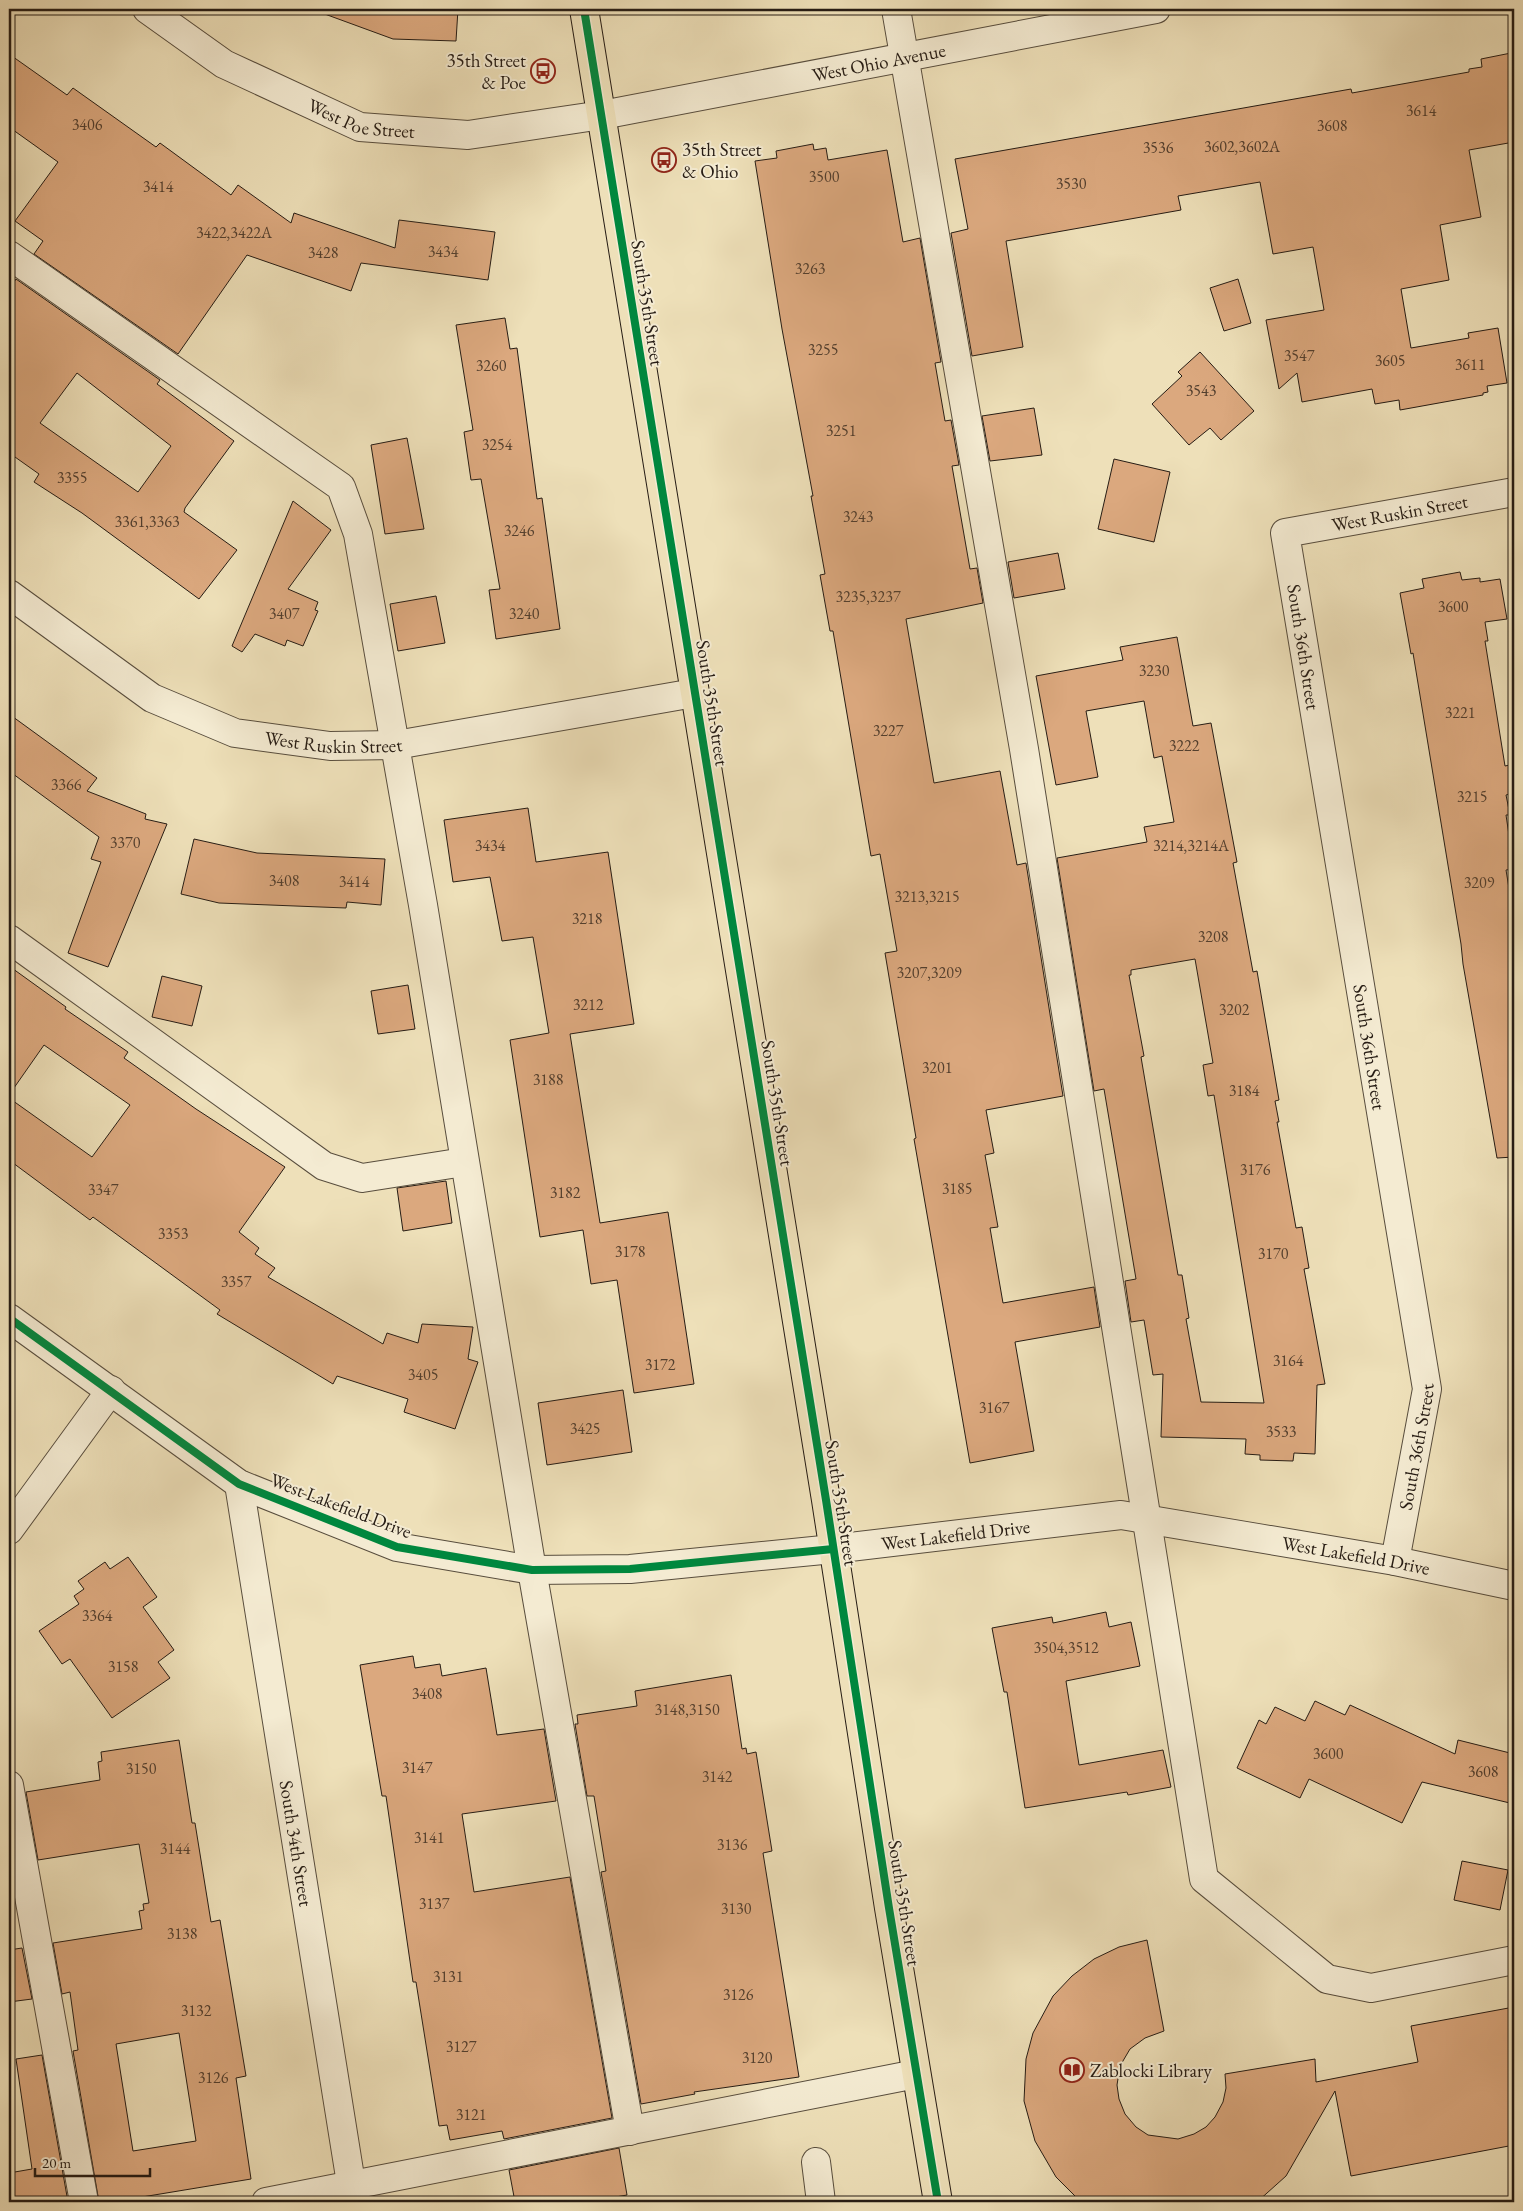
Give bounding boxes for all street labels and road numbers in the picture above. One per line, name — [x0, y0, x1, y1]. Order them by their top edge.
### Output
street label: West Ohio Avenue — [810, 38, 948, 88]
street label: West Poe Street — [304, 93, 416, 144]
street label: South 35th Street — [625, 238, 670, 368]
street label: West Ruskin Street — [1330, 489, 1470, 537]
street label: South 36th Street — [1281, 582, 1326, 712]
street label: South 35th Street — [690, 638, 735, 768]
street label: West Ruskin Street — [263, 725, 404, 759]
street label: South 36th Street — [1347, 982, 1392, 1112]
street label: South 35th Street — [755, 1038, 800, 1168]
street label: South 36th Street — [1393, 1382, 1440, 1512]
street label: South 35th Street — [819, 1438, 864, 1568]
street label: West Lakefield Drive — [266, 1467, 415, 1544]
street label: West Lakefield Drive — [880, 1514, 1031, 1556]
street label: West Lakefield Drive — [1280, 1530, 1432, 1581]
street label: South 34th Street — [274, 1779, 319, 1908]
street label: South 35th Street — [882, 1838, 927, 1968]

